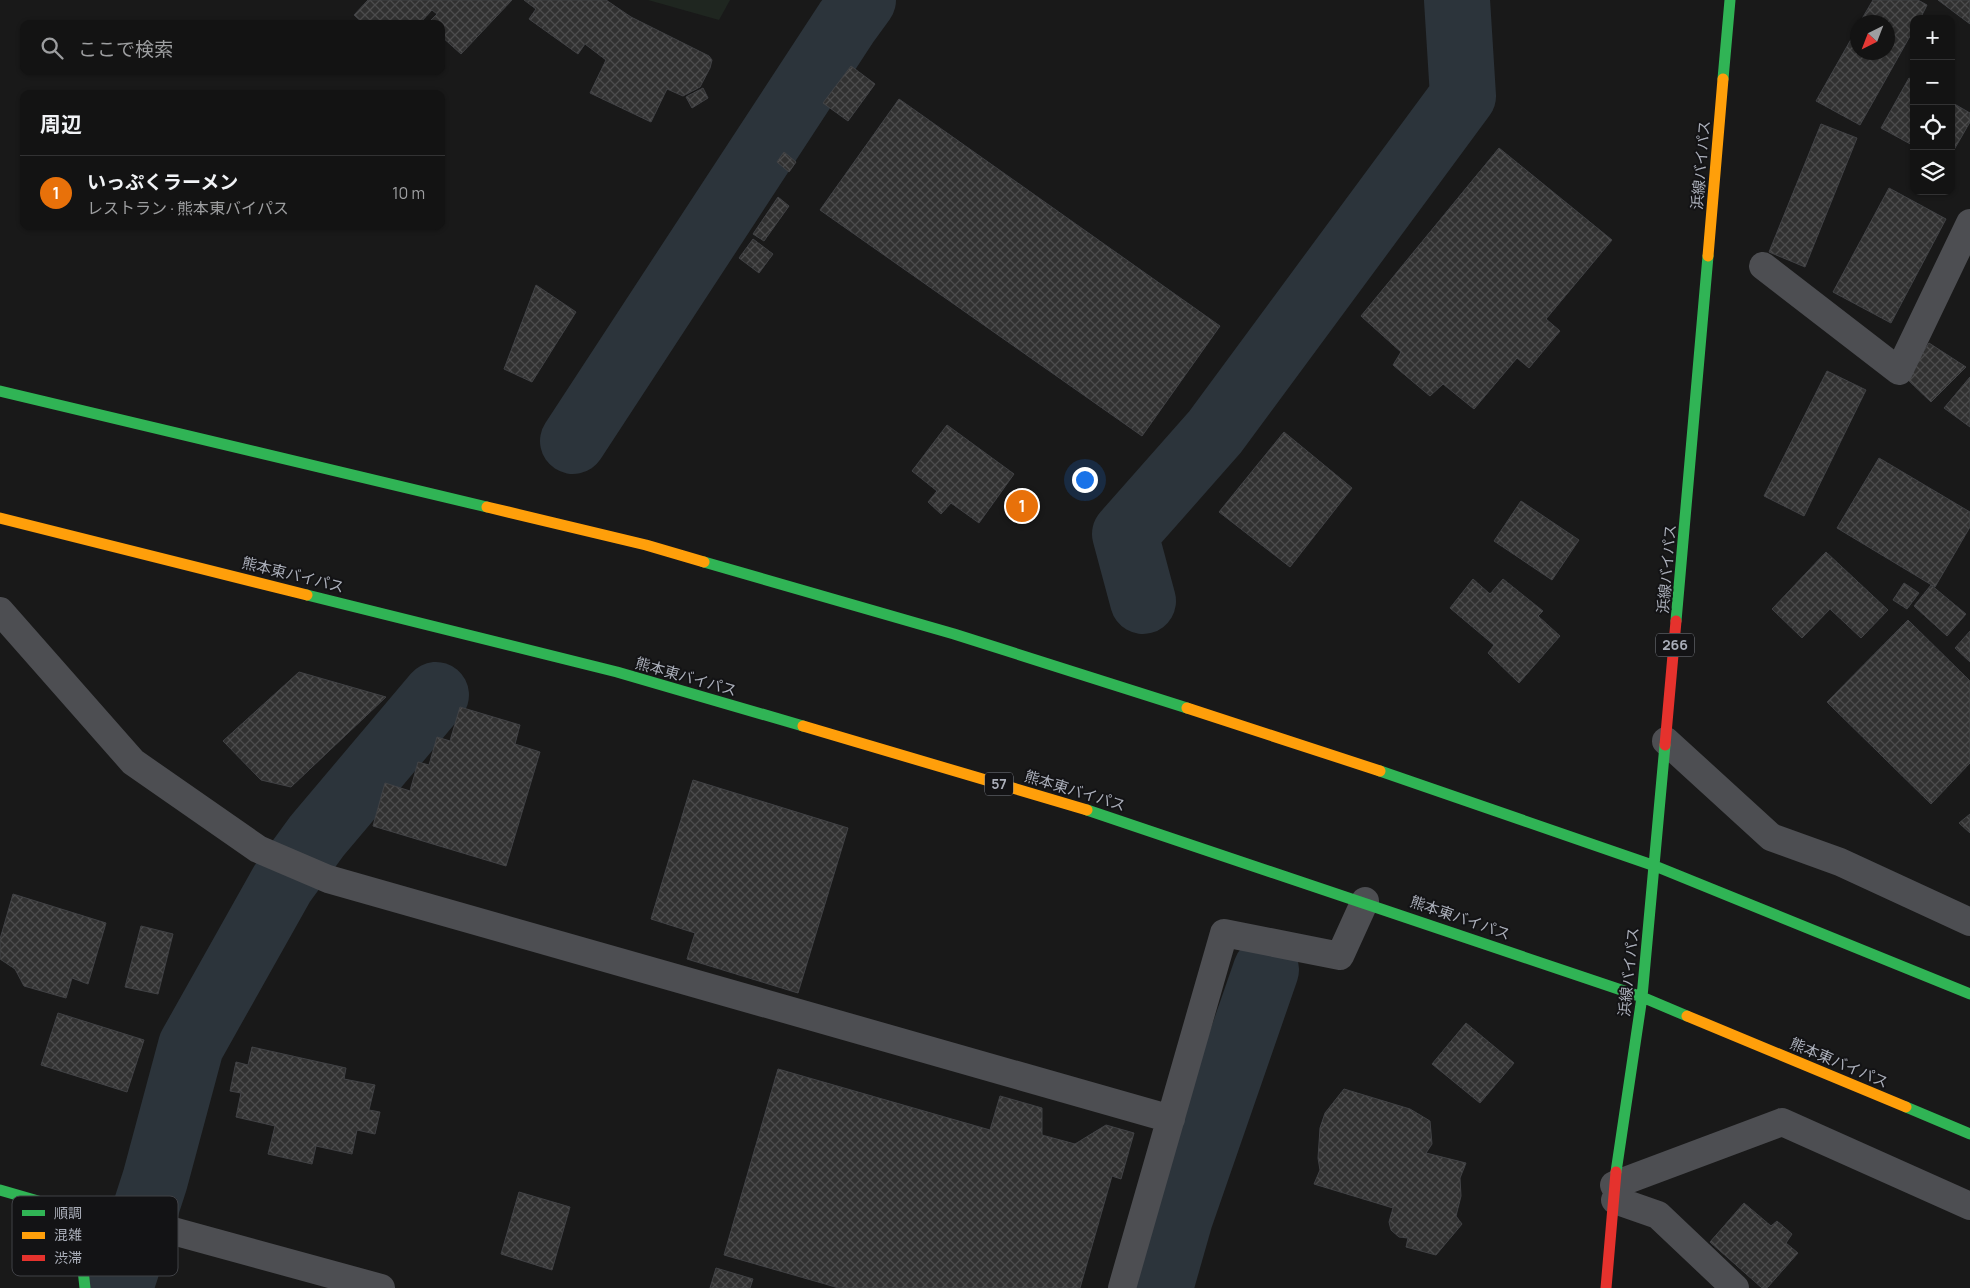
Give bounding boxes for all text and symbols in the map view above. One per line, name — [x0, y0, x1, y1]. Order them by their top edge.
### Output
north arrow — [1850, 15, 1895, 60]
map controls — [1910, 15, 1955, 195]
button: + — [1910, 15, 1955, 60]
search box — [20, 20, 445, 75]
icon: search — [38, 34, 66, 62]
text: ここで検索 — [78, 36, 173, 62]
button: − — [1910, 60, 1955, 105]
button: locate — [1910, 105, 1955, 150]
text: 周辺 — [40, 110, 82, 138]
street label: 浜線バイパス — [1686, 119, 1715, 211]
button: layers — [1910, 150, 1955, 195]
text: いっぷくラーメン — [87, 169, 238, 195]
text: 1 — [52, 182, 60, 204]
text: 10 m — [392, 182, 425, 204]
text: レストラン · 熊本東バイパス — [87, 197, 289, 219]
your location — [1072, 467, 1098, 493]
pin: 1 — [1006, 487, 1038, 525]
street label: 浜線バイパス — [1652, 523, 1681, 615]
street label: 熊本東バイパス — [240, 552, 346, 597]
road number: 266 — [1656, 634, 1694, 656]
street label: 熊本東バイパス — [633, 652, 739, 701]
street label: 熊本東バイパス — [1022, 765, 1128, 816]
road number: 57 — [985, 772, 1013, 796]
street label: 熊本東バイパス — [1407, 891, 1513, 944]
street label: 浜線バイパス — [1613, 926, 1644, 1018]
street label: 熊本東バイパス — [1787, 1032, 1891, 1093]
legend — [12, 1196, 178, 1276]
text: 順調 — [54, 1203, 82, 1222]
text: 混雑 — [54, 1225, 82, 1244]
text: 渋滞 — [54, 1248, 82, 1267]

